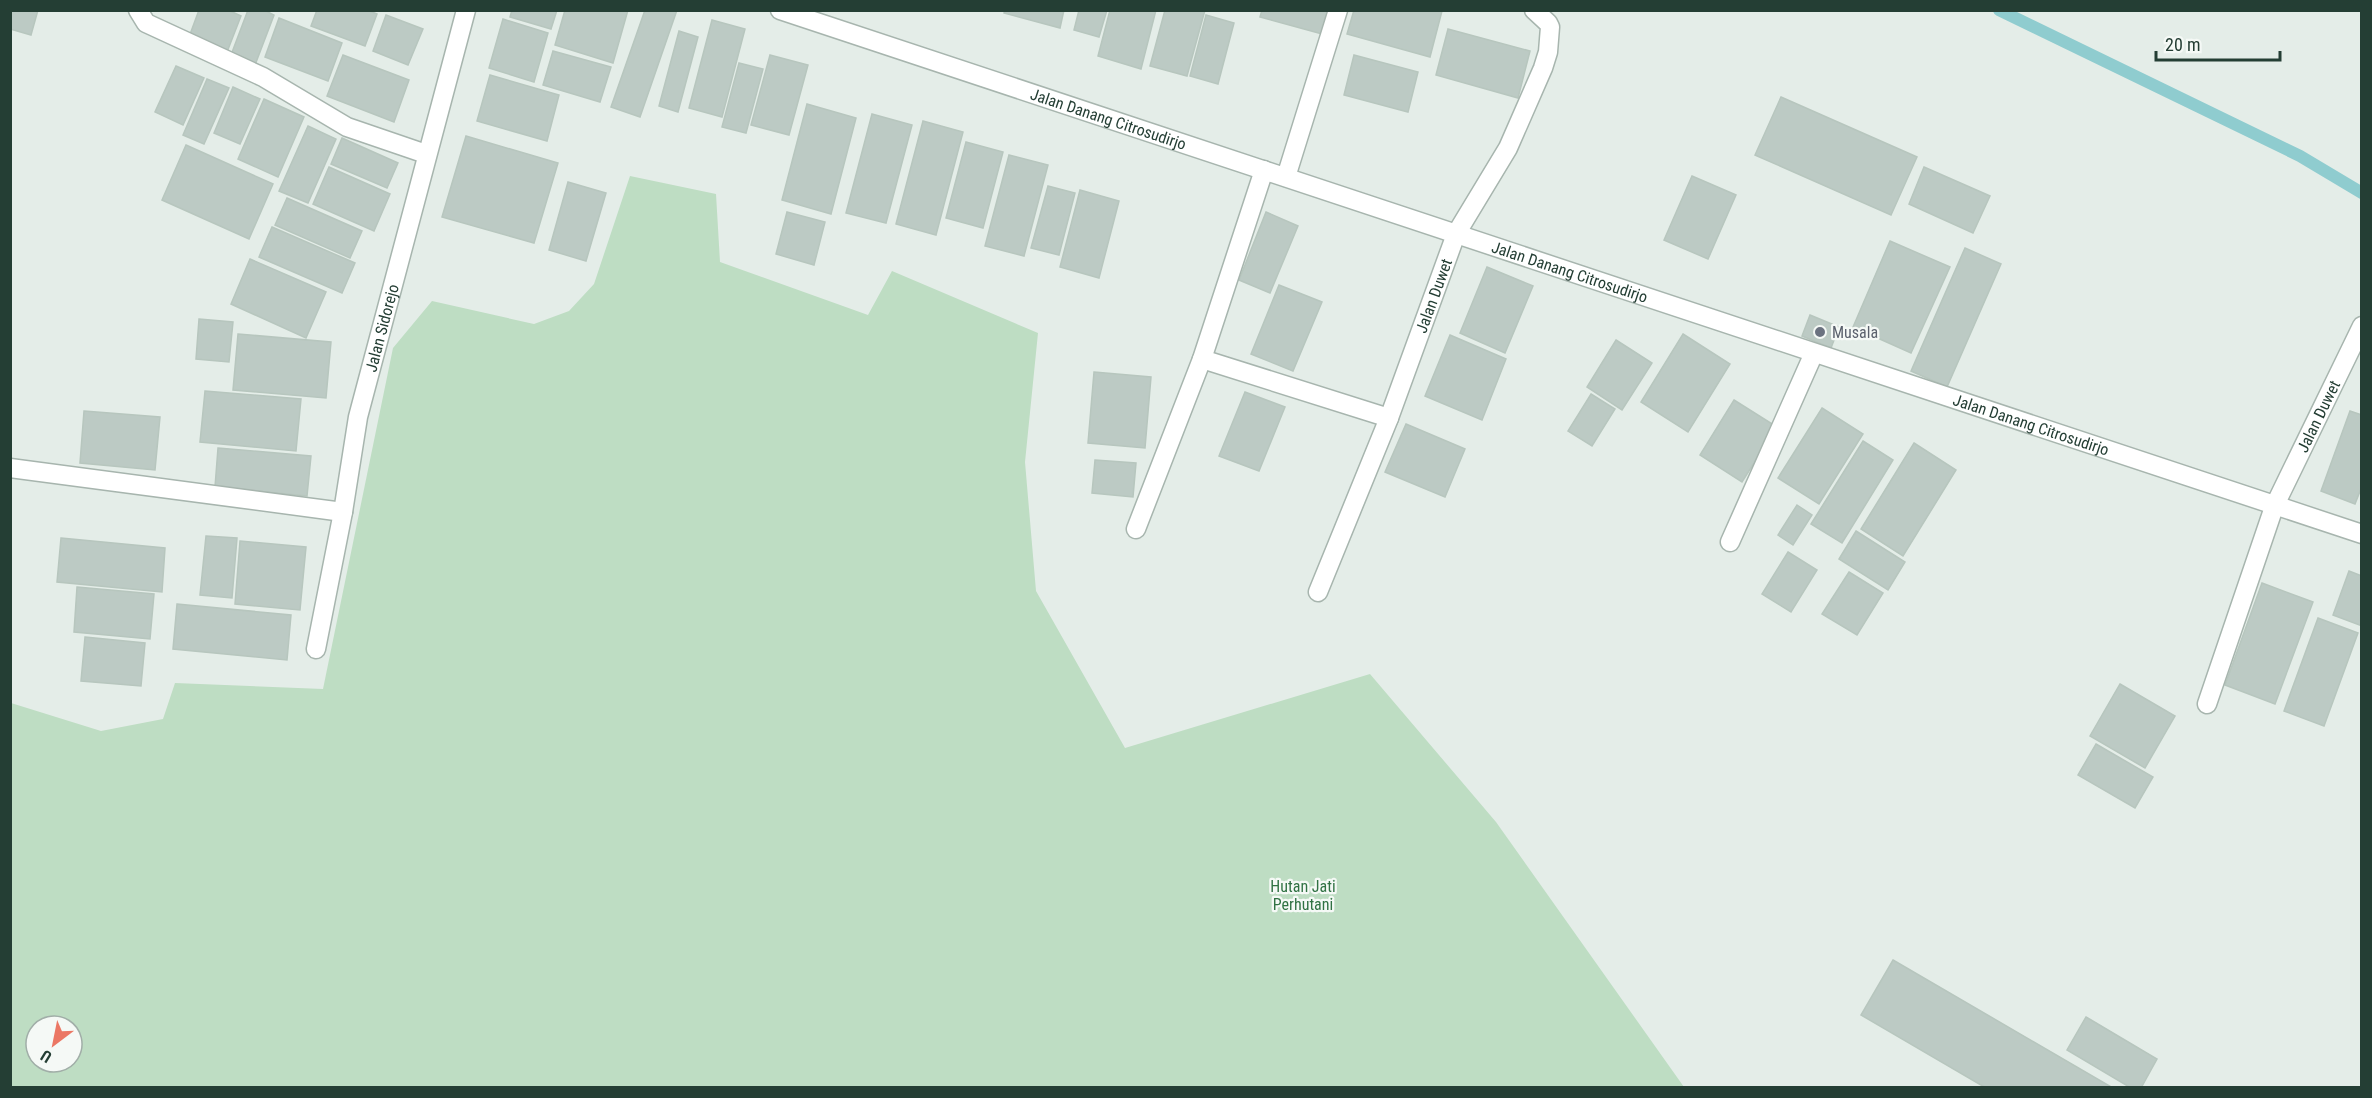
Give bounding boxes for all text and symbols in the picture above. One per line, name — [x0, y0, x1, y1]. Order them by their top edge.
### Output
scale bar — [2156, 24, 2280, 62]
text: 20 m — [2165, 34, 2200, 55]
street label: Jalan Danang Citrosudirjo — [1028, 85, 1189, 154]
street label: Jalan Danang Citrosudirjo — [1489, 237, 1650, 307]
street label: Jalan Duwet — [1412, 256, 1456, 336]
street label: Jalan Sidorejo — [361, 282, 403, 374]
place label: Musala — [1832, 323, 1878, 342]
marker: Musala — [1813, 325, 1827, 339]
street label: Jalan Duwet — [2293, 377, 2344, 456]
street label: Jalan Danang Citrosudirjo — [1951, 390, 2111, 460]
park label: Hutan Jati Perhutani — [1270, 877, 1336, 914]
north arrow — [24, 1014, 84, 1074]
text: U — [37, 1046, 55, 1067]

